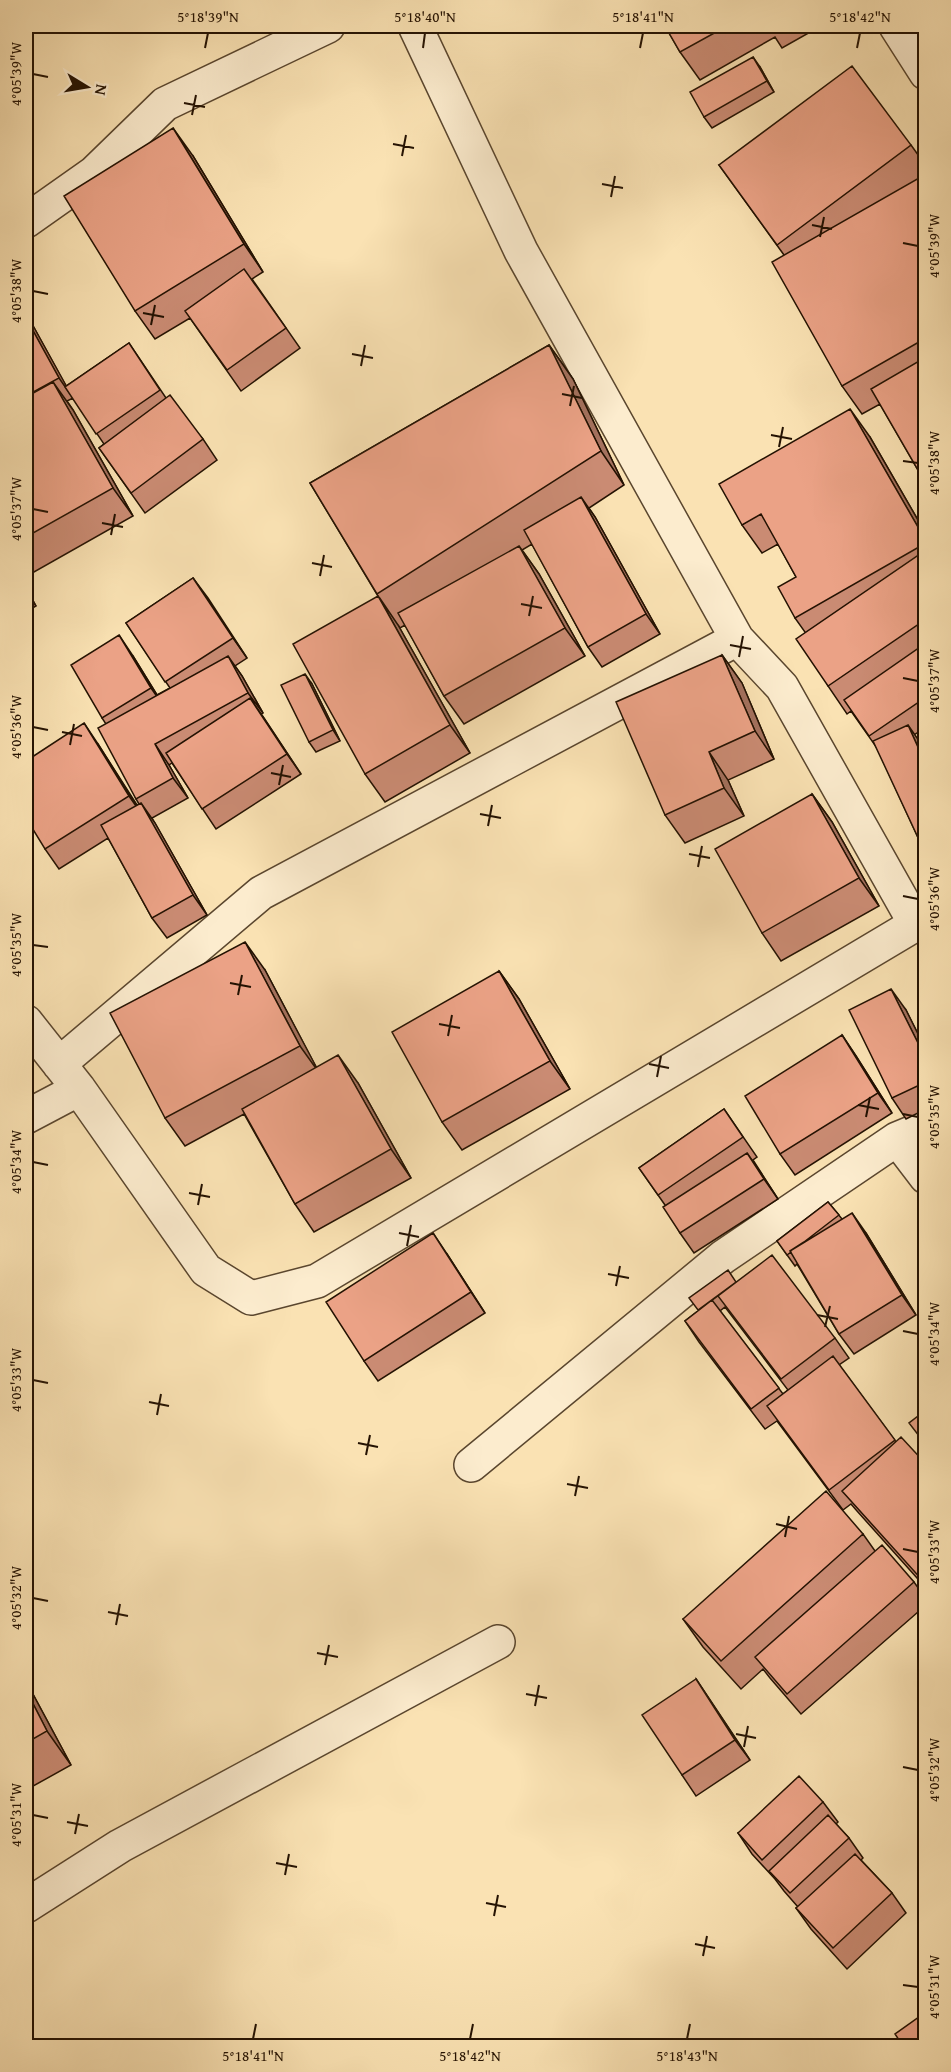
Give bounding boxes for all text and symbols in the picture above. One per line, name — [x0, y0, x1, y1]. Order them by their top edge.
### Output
text: 5°18'39"N — [177, 6, 239, 27]
text: 5°18'40"N — [394, 6, 456, 27]
text: 5°18'41"N — [612, 6, 674, 27]
text: 5°18'42"N — [829, 6, 891, 27]
text: 4°05'39"W — [5, 41, 26, 106]
north arrow — [57, 57, 117, 117]
text: N — [89, 82, 115, 98]
text: 4°05'39"W — [923, 213, 944, 278]
text: 4°05'38"W — [5, 258, 26, 323]
text: 4°05'38"W — [923, 430, 944, 495]
text: 4°05'37"W — [5, 476, 26, 541]
text: 4°05'37"W — [923, 648, 944, 713]
text: 4°05'36"W — [5, 694, 26, 759]
text: 4°05'36"W — [923, 866, 944, 931]
text: 4°05'35"W — [5, 912, 26, 977]
text: 4°05'35"W — [923, 1084, 944, 1149]
text: 4°05'34"W — [5, 1129, 26, 1194]
text: 4°05'34"W — [923, 1301, 944, 1366]
text: 4°05'33"W — [5, 1347, 26, 1412]
text: 4°05'33"W — [923, 1519, 944, 1584]
text: 4°05'32"W — [5, 1565, 26, 1630]
text: 4°05'32"W — [923, 1737, 944, 1802]
text: 4°05'31"W — [5, 1782, 26, 1847]
text: 4°05'31"W — [923, 1954, 944, 2019]
text: 5°18'41"N — [222, 2045, 284, 2066]
text: 5°18'42"N — [439, 2045, 501, 2066]
text: 5°18'43"N — [656, 2045, 718, 2066]

